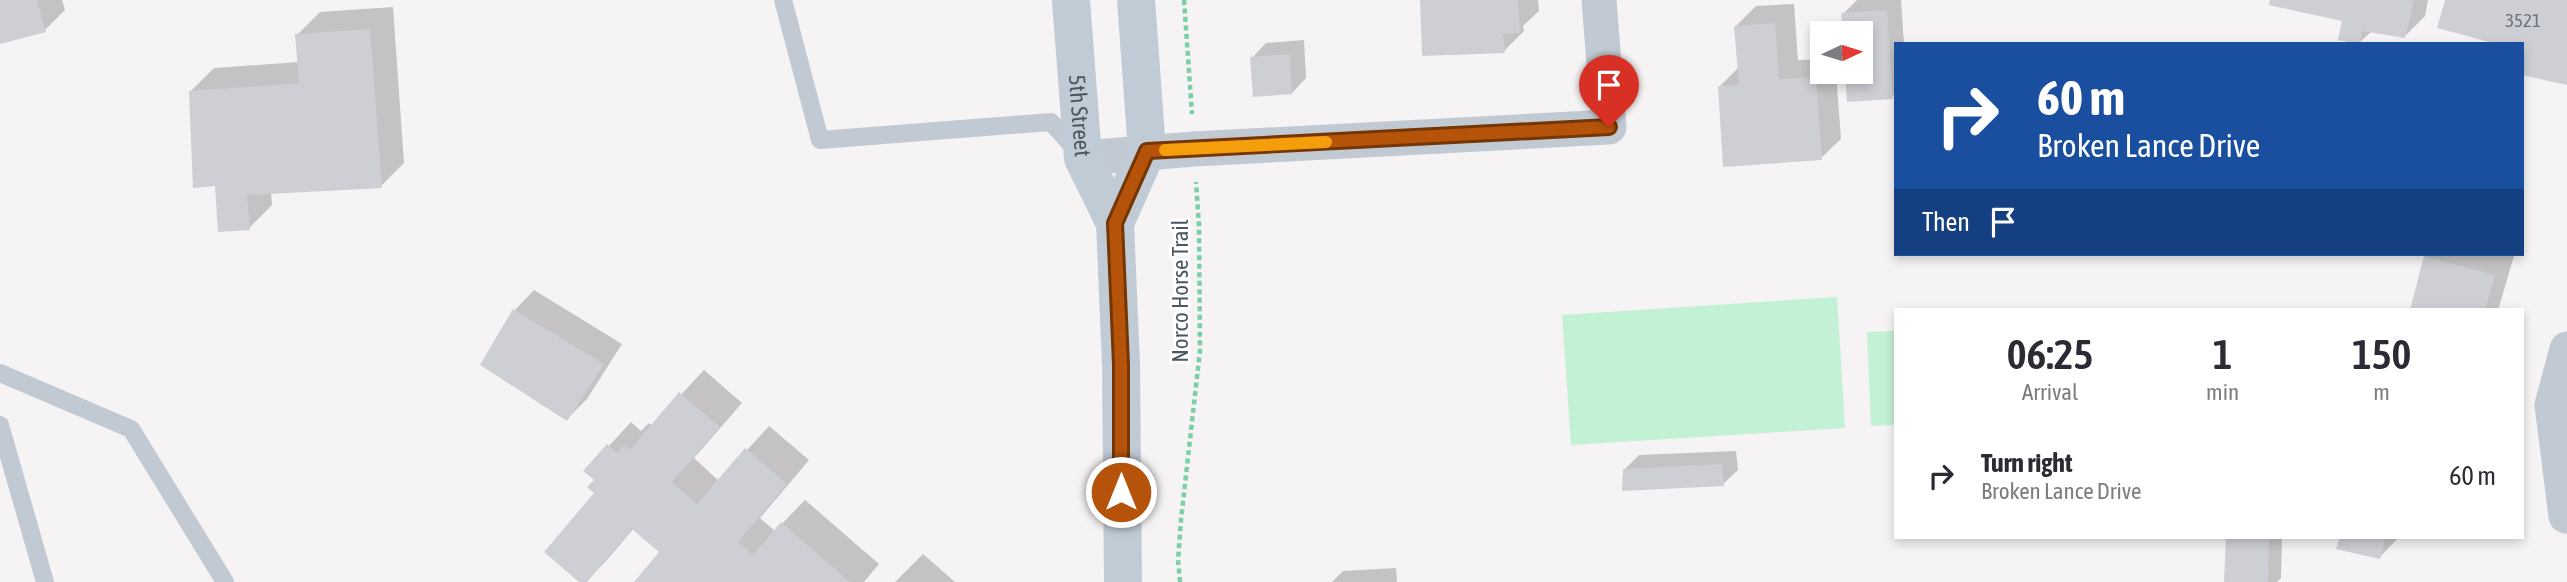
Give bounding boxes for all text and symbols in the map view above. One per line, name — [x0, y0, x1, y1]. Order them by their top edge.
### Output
house number: 3521 — [2505, 9, 2541, 31]
north arrow — [1810, 21, 1872, 84]
map controls — [1810, 21, 1873, 84]
pin — [1579, 55, 1639, 127]
icon: arrive — [1590, 66, 1628, 104]
text: 60 m — [2037, 69, 2125, 125]
icon: right — [1922, 70, 2013, 161]
street label: 5th Street — [1064, 74, 1096, 158]
text: Broken Lance Drive — [2037, 127, 2260, 164]
icon: arrive — [1984, 203, 2022, 241]
text: Then — [1922, 207, 1970, 237]
street label: Norco Horse Trail — [1167, 219, 1193, 363]
text: 06:25 — [2007, 330, 2093, 378]
text: 1 — [2213, 330, 2232, 378]
text: 150 — [2352, 330, 2411, 378]
text: Arrival — [2022, 379, 2078, 405]
text: min — [2206, 379, 2239, 405]
text: m — [2373, 379, 2390, 405]
text: Turn right — [1981, 448, 2072, 478]
position arrow — [1084, 455, 1158, 529]
icon: right — [1922, 457, 1960, 495]
text: 60 m — [2449, 461, 2496, 491]
text: Broken Lance Drive — [1981, 478, 2141, 504]

